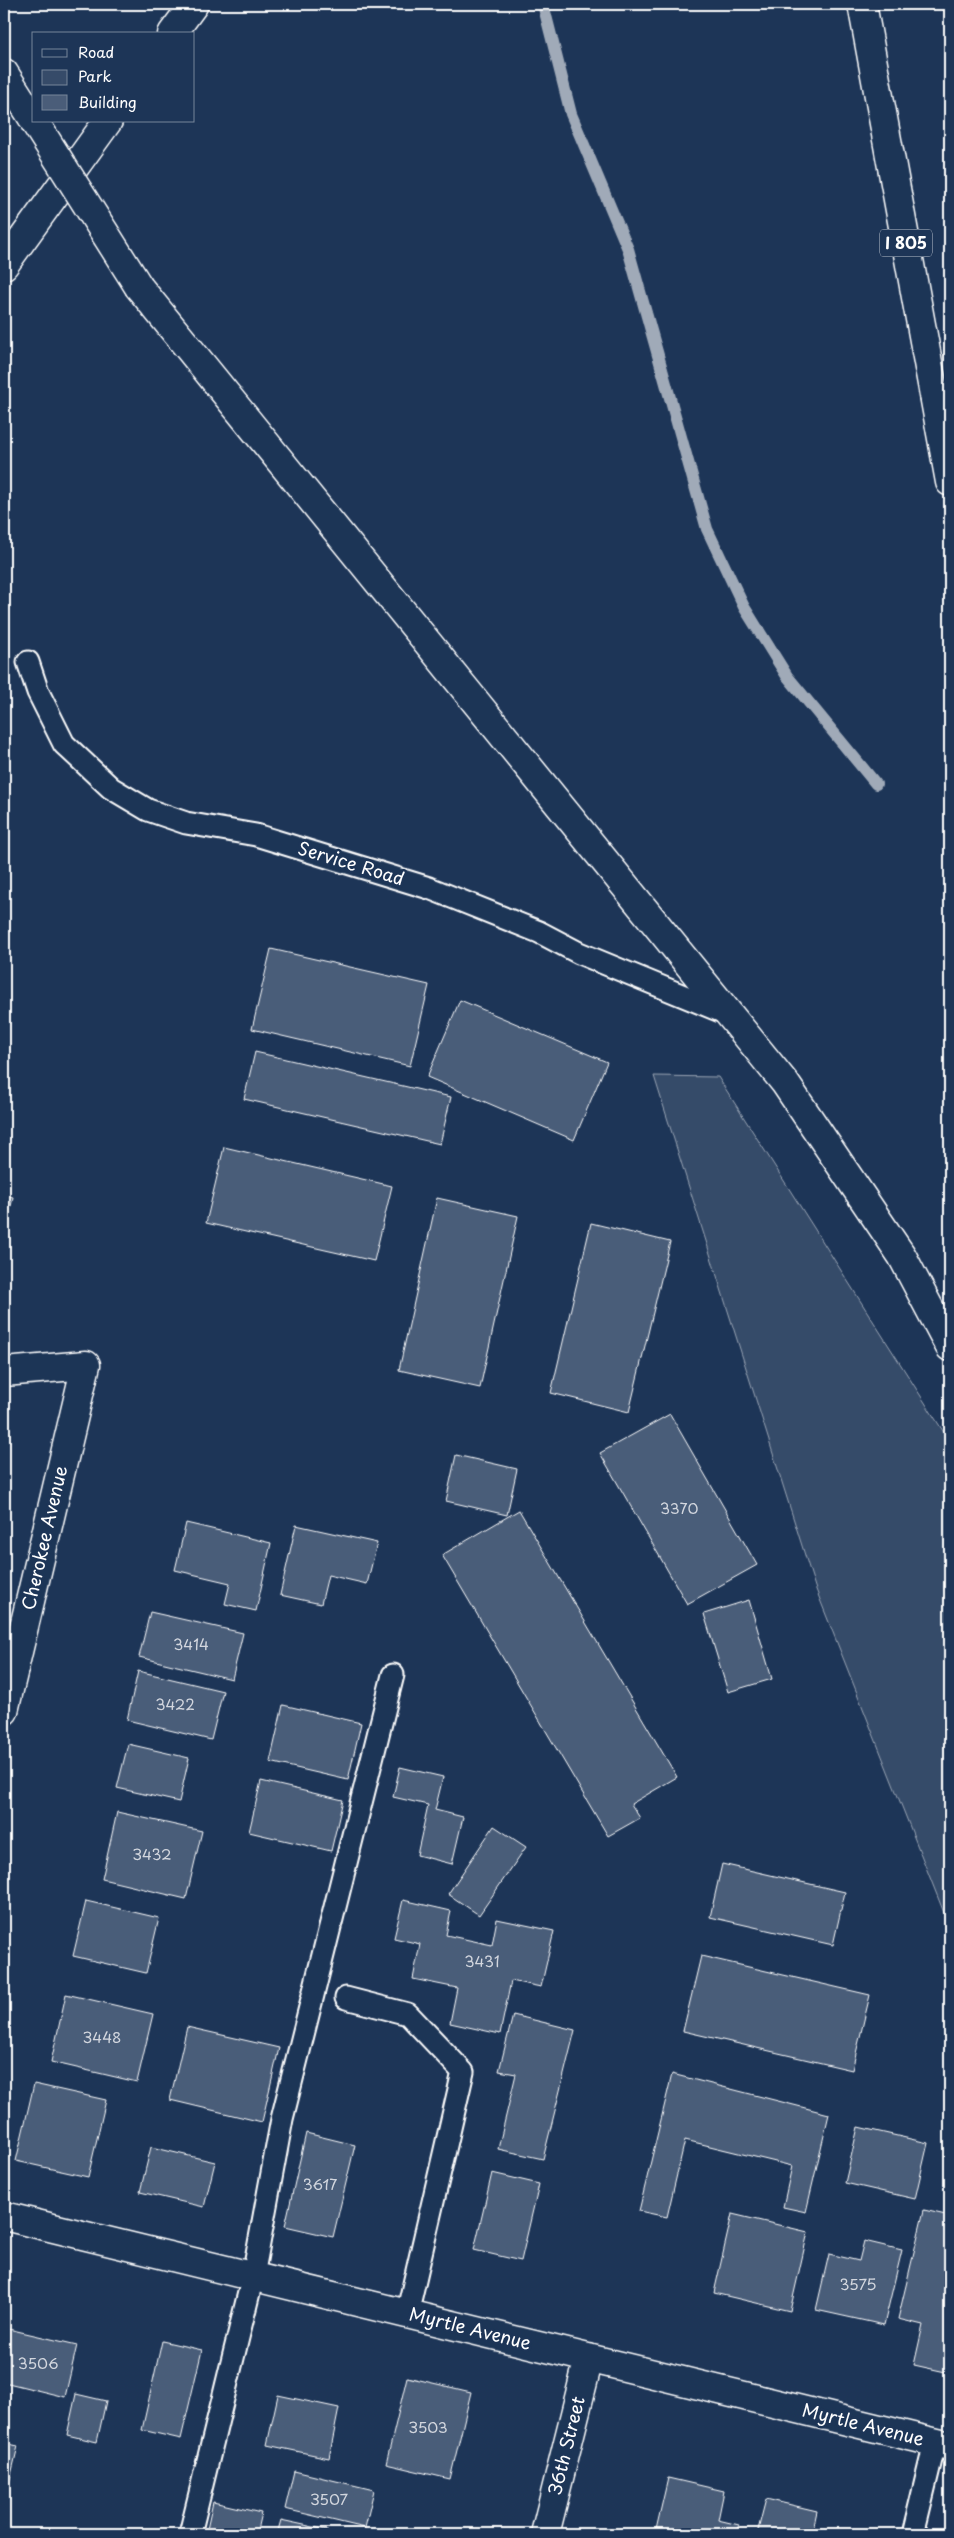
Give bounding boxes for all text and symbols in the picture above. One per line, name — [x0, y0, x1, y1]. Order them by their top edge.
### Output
legend — [32, 32, 195, 122]
text: Road — [78, 40, 114, 63]
text: Park — [78, 64, 112, 87]
text: Building — [78, 90, 137, 113]
road number: I 805 — [880, 230, 932, 256]
street label: Service Road — [295, 834, 408, 892]
street label: Cherokee Avenue — [14, 1463, 73, 1613]
house number: 3370 — [660, 1496, 698, 1519]
house number: 3414 — [173, 1632, 209, 1655]
house number: 3422 — [155, 1692, 195, 1715]
house number: 3432 — [132, 1842, 172, 1865]
house number: 3431 — [464, 1949, 500, 1972]
house number: 3448 — [83, 2025, 121, 2048]
house number: 3617 — [303, 2172, 337, 2195]
house number: 3575 — [839, 2272, 877, 2295]
street label: Myrtle Avenue — [407, 2299, 534, 2356]
house number: 3506 — [18, 2351, 58, 2374]
street label: 36th Street — [540, 2393, 591, 2498]
street label: Myrtle Avenue — [800, 2395, 927, 2452]
house number: 3503 — [408, 2415, 448, 2438]
house number: 3507 — [310, 2487, 348, 2510]

